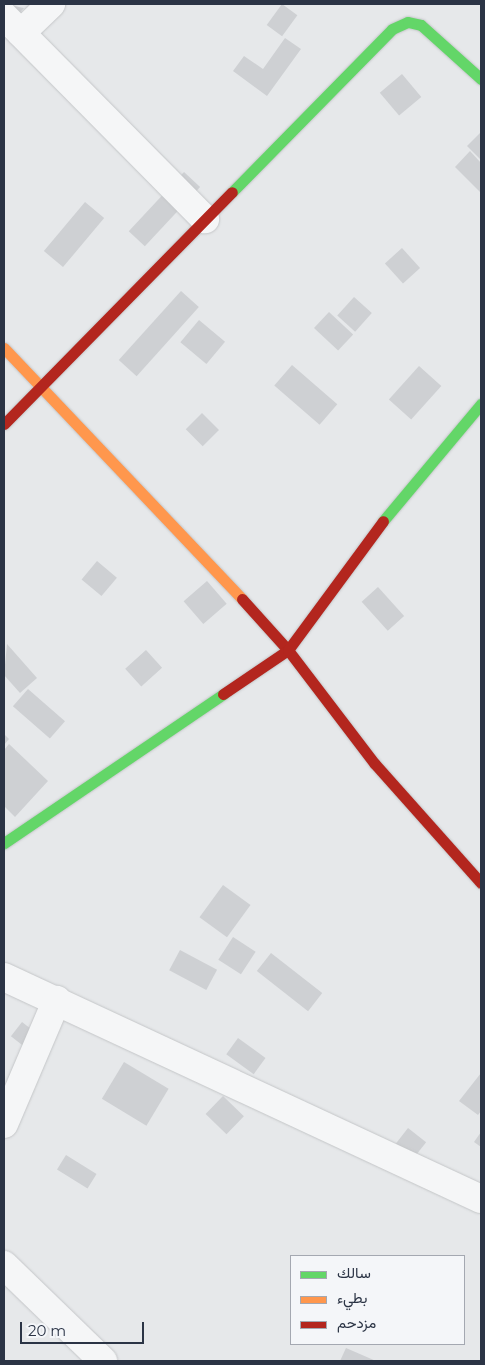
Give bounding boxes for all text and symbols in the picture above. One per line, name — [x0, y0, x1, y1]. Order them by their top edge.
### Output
legend — [290, 1255, 465, 1345]
text: سالك — [337, 1263, 371, 1282]
text: بطيء — [337, 1288, 367, 1307]
scale bar — [22, 1312, 146, 1344]
text: مزدحم — [337, 1313, 376, 1332]
text: 20 m — [28, 1321, 66, 1340]

